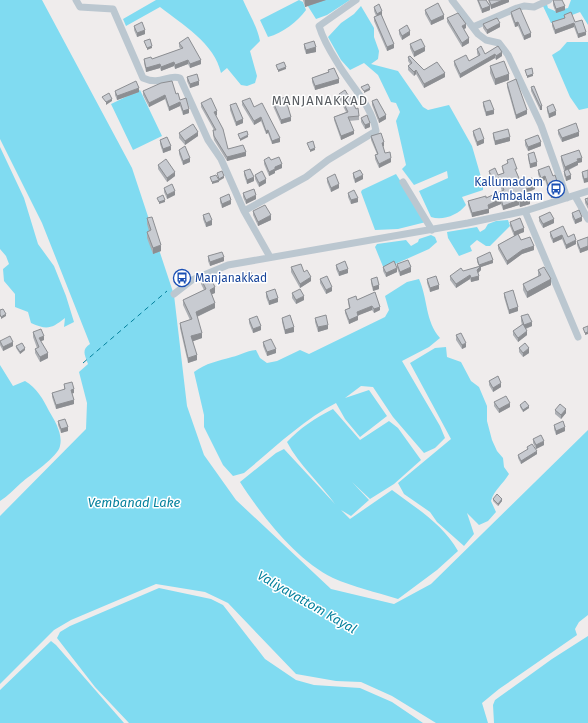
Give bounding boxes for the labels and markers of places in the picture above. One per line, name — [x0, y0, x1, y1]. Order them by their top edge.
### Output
place label: Kallumadom Ambalam — [474, 175, 543, 203]
bus stop icon: Kallumadom Ambalam — [546, 179, 566, 199]
bus stop icon: Manjanakkad — [172, 268, 192, 288]
place label: Manjanakkad — [195, 271, 267, 285]

